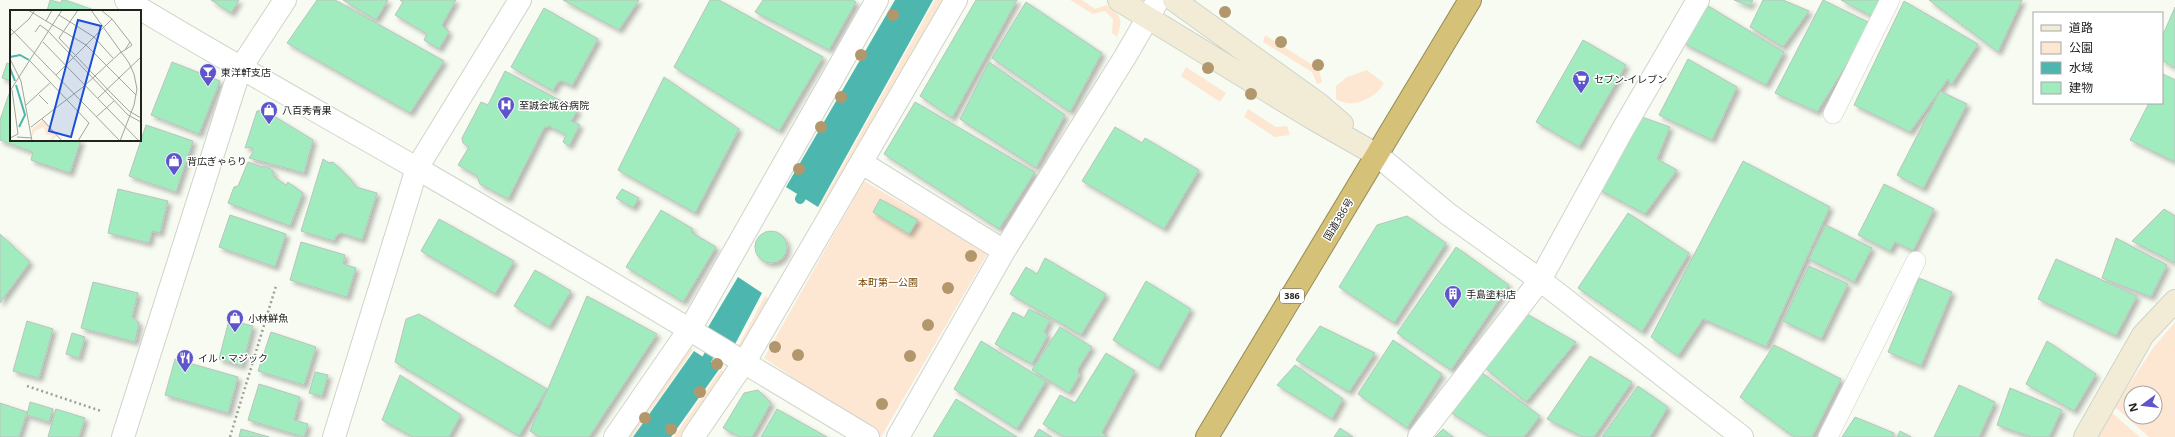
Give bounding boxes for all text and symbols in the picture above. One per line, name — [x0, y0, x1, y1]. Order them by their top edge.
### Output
inset map — [10, 10, 141, 141]
legend — [2033, 12, 2163, 104]
text: 道路 — [2069, 19, 2093, 36]
text: 公園 — [2069, 39, 2093, 56]
text: 水域 — [2069, 59, 2093, 76]
bar icon: 東洋軒支店 — [198, 62, 218, 87]
place label: 東洋軒支店 — [221, 65, 271, 79]
supermarket icon: セブン-イレブン — [1571, 69, 1591, 94]
place label: セブン-イレブン — [1594, 72, 1667, 86]
text: 建物 — [2069, 79, 2093, 96]
hospital icon: 至誠会城谷病院 — [496, 95, 516, 120]
place label: 至誠会城谷病院 — [519, 98, 589, 112]
shop icon: 八百秀青果 — [259, 100, 279, 125]
place label: 八百秀青果 — [282, 103, 332, 117]
shop icon: 背広ぎゃらり — [164, 151, 184, 176]
place label: 背広ぎゃらり — [187, 154, 247, 168]
street label: 国道386号 — [1320, 195, 1356, 243]
park label: 本町第一公園 — [858, 275, 918, 289]
building icon: 手島塗料店 — [1443, 284, 1463, 309]
place label: 手島塗料店 — [1466, 287, 1516, 301]
road number: 386 — [1280, 289, 1304, 303]
shop icon: 小林鮮魚 — [225, 308, 245, 333]
place label: 小林鮮魚 — [248, 311, 288, 325]
restaurant icon: イル・マジック — [175, 348, 195, 373]
place label: イル・マジック — [198, 351, 268, 365]
north arrow — [2123, 385, 2163, 425]
text: N — [2124, 401, 2141, 414]

